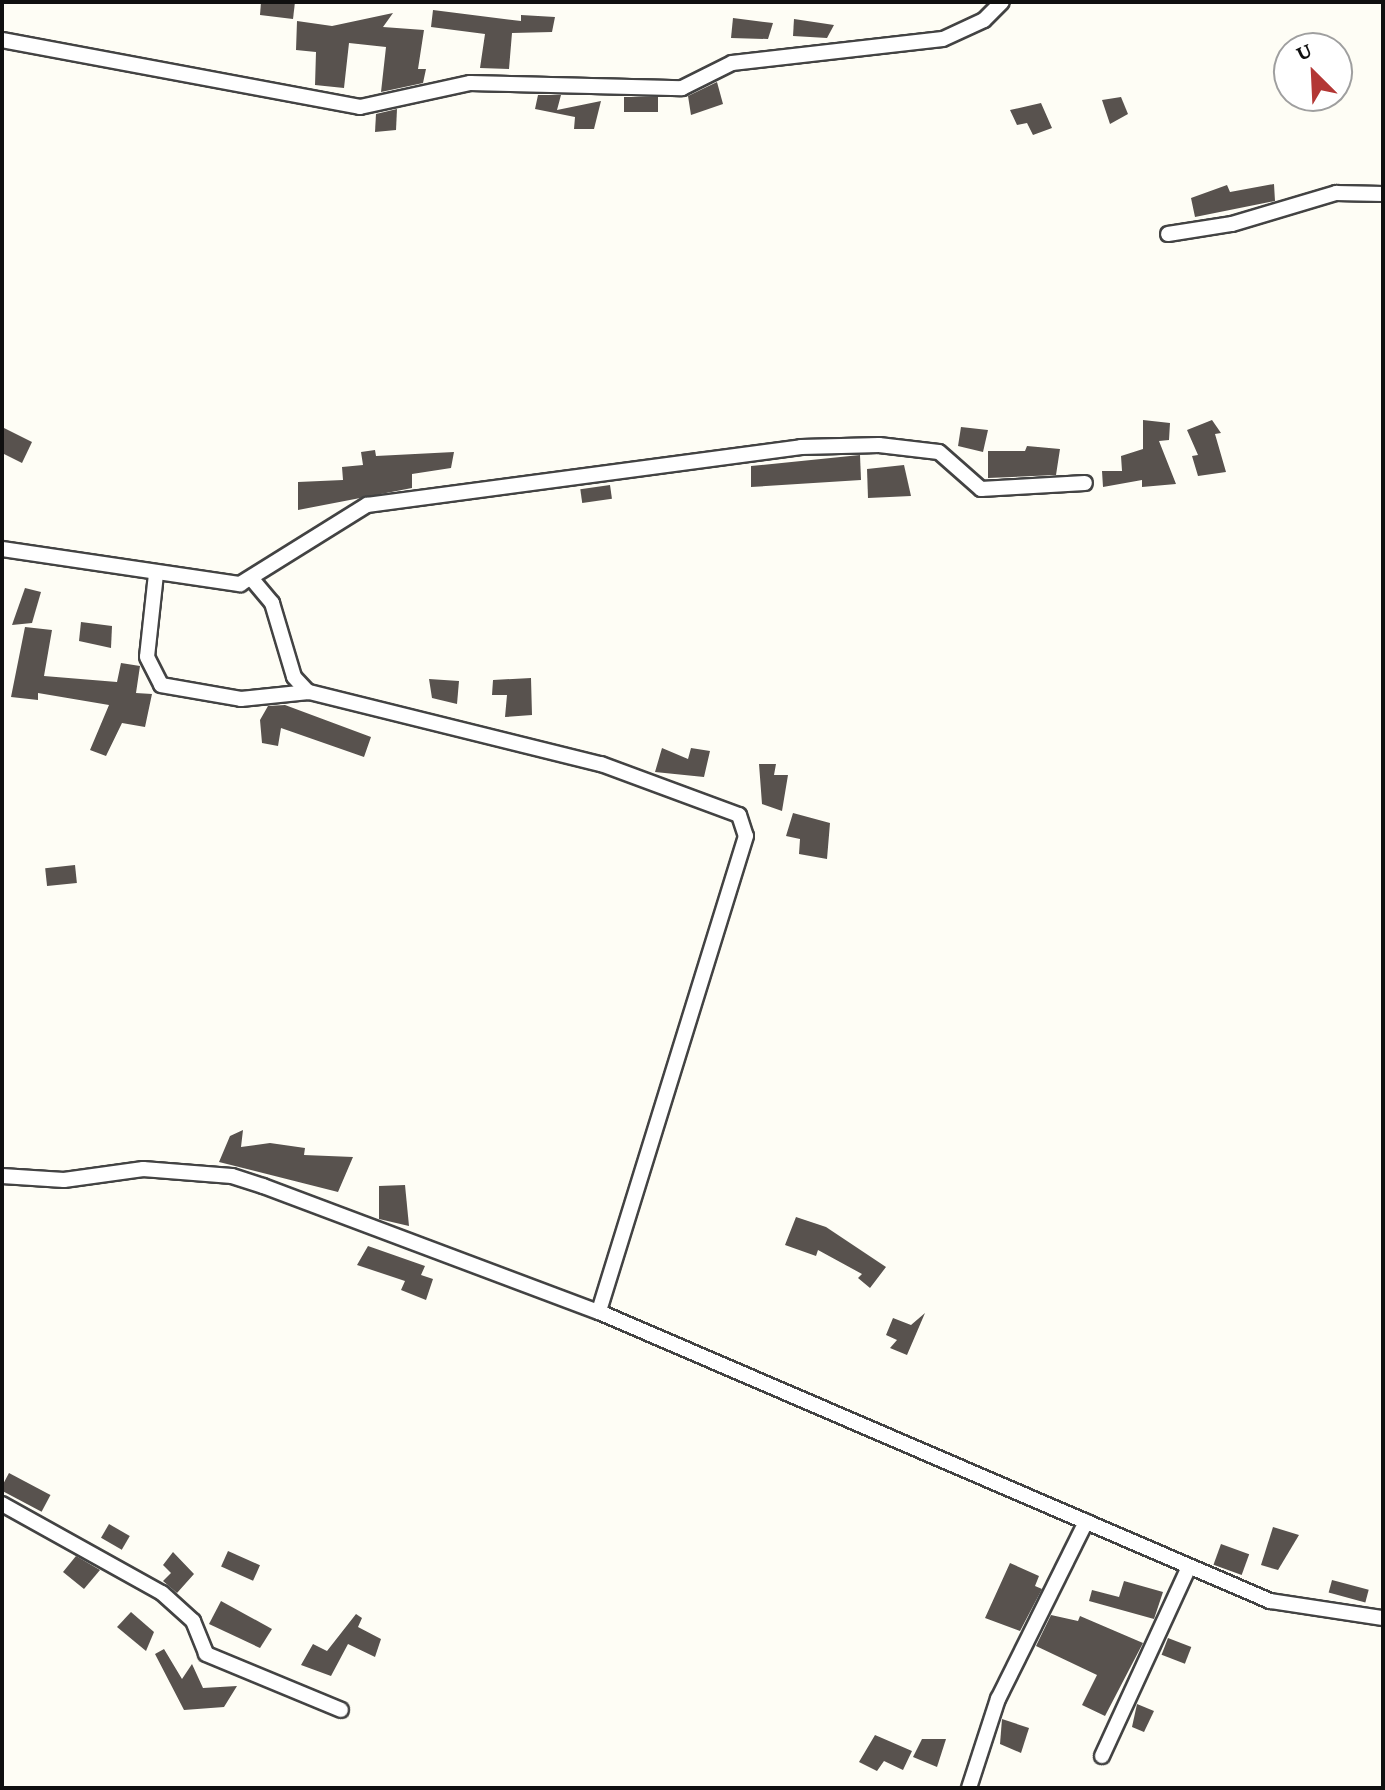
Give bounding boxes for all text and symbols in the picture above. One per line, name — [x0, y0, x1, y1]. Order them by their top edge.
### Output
north arrow — [1273, 32, 1353, 112]
text: U — [1292, 37, 1316, 66]

